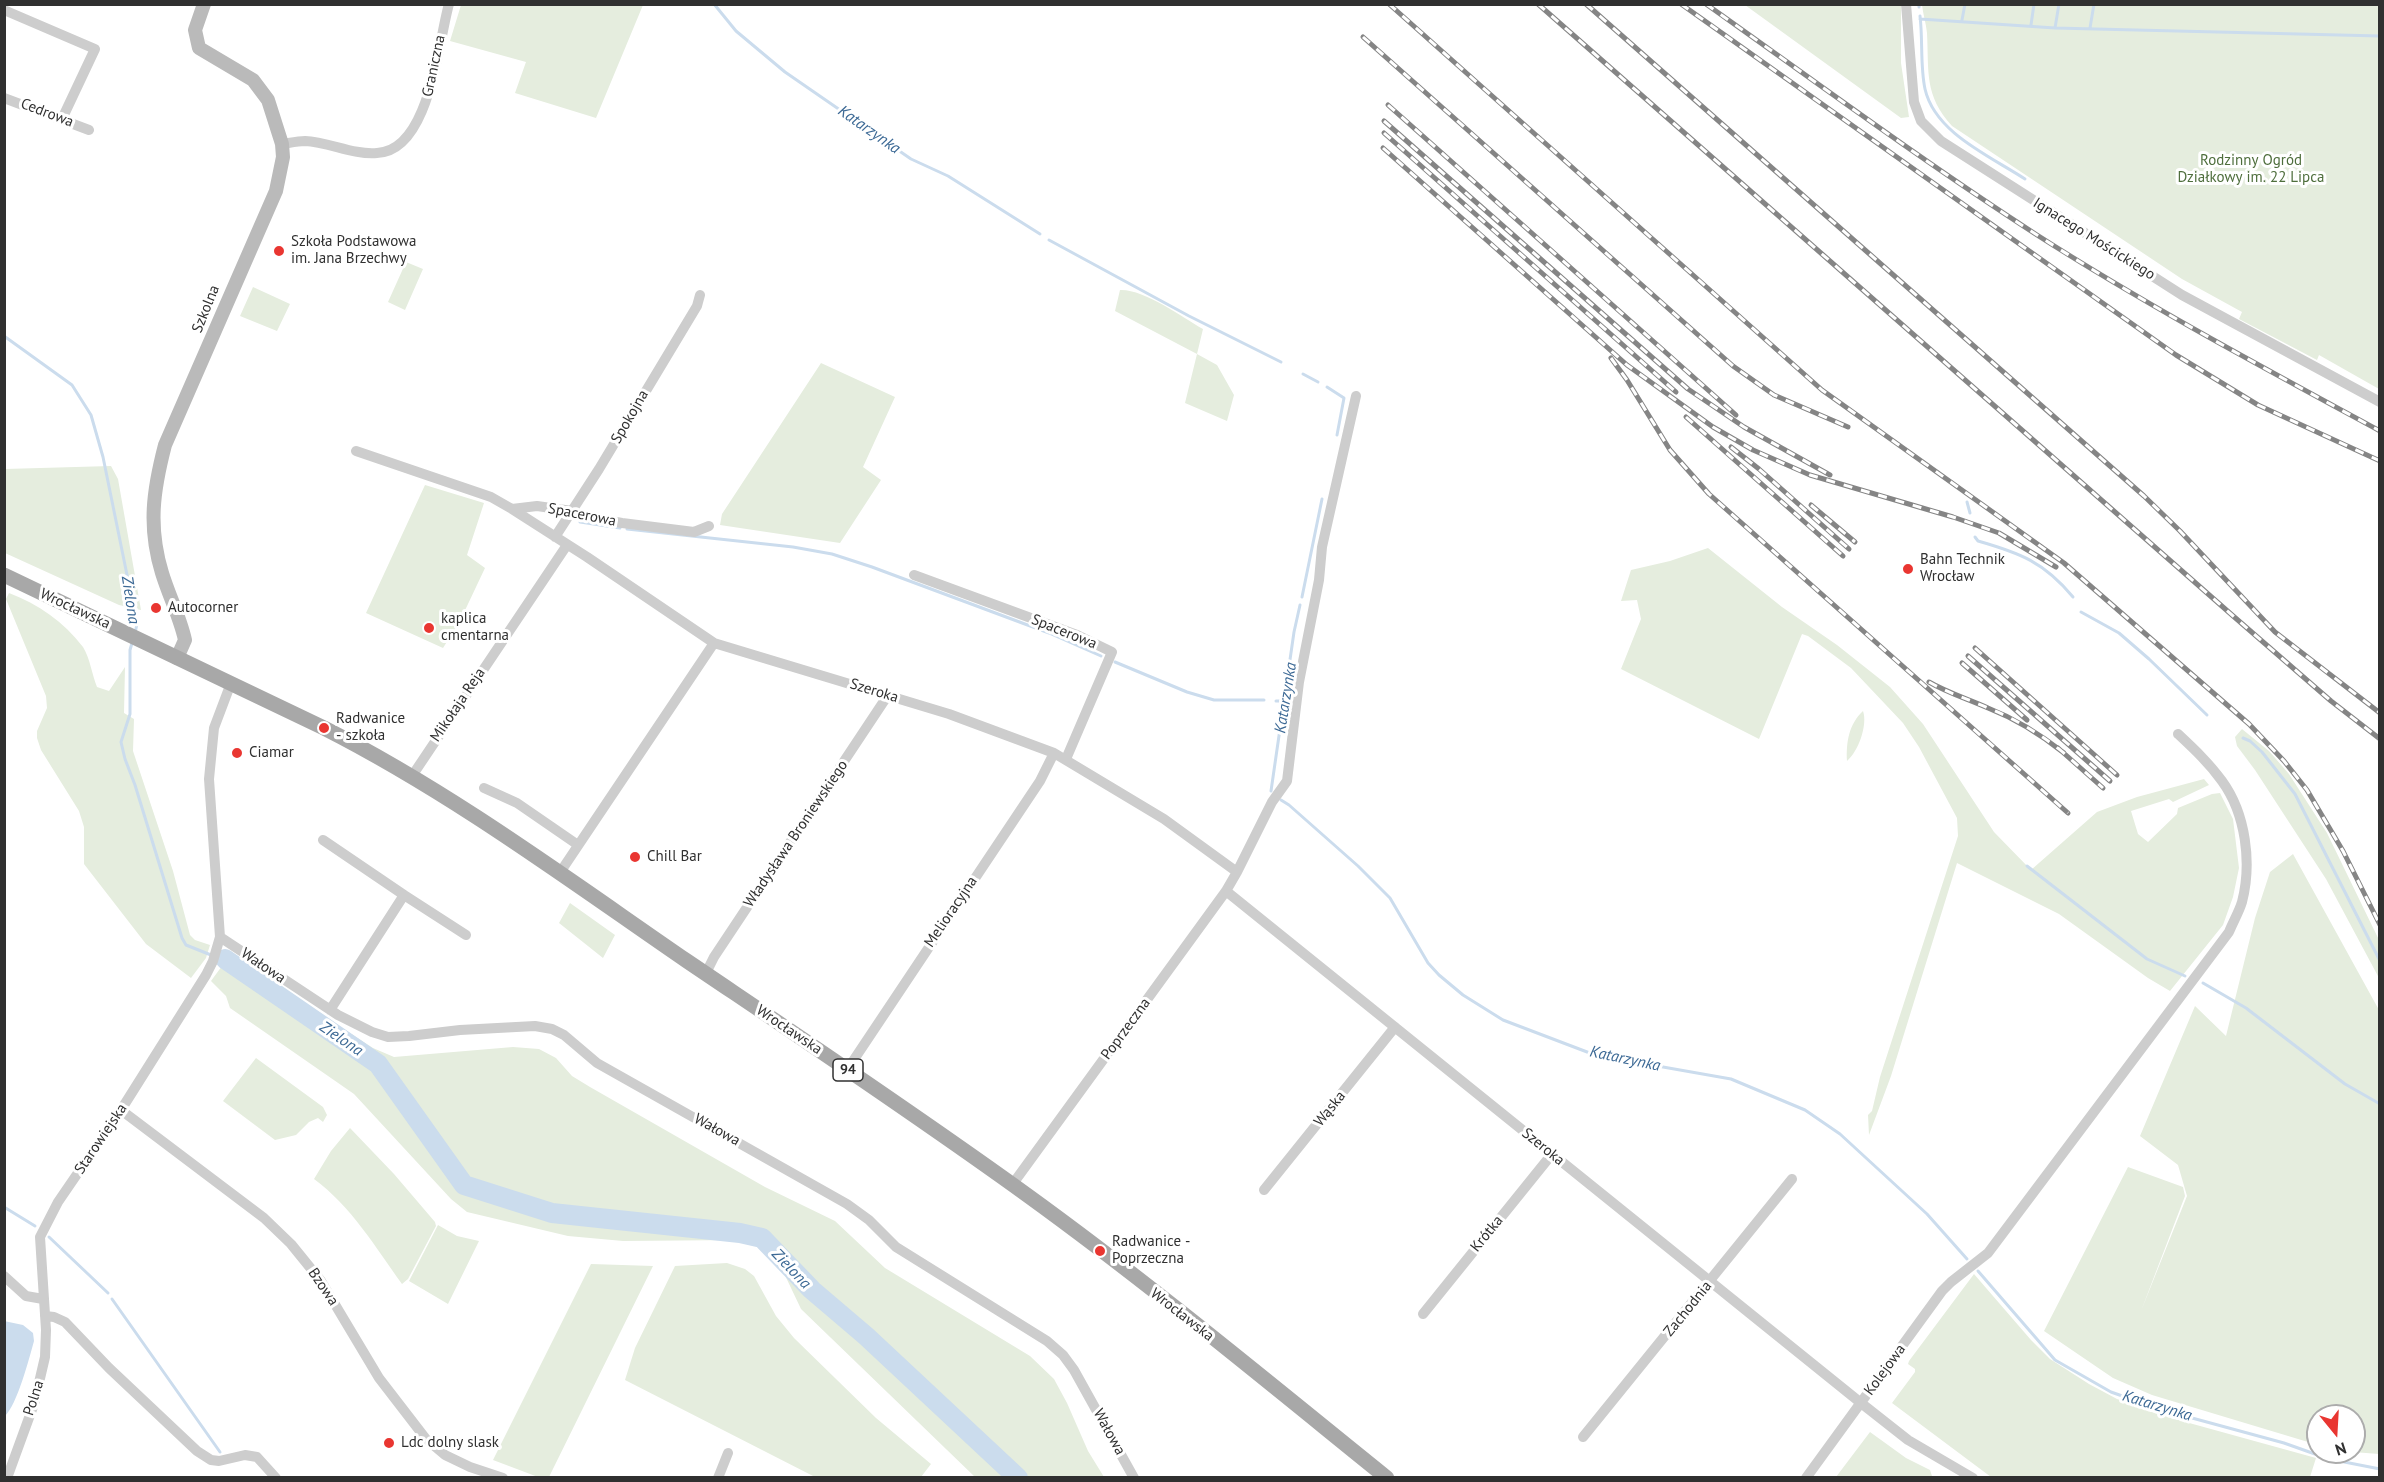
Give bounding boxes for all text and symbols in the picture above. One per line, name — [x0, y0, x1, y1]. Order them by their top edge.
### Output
street label: Graniczna — [419, 33, 449, 99]
street label: Cedrowa — [18, 95, 76, 131]
water label: Katarzynka — [834, 102, 904, 158]
park label: Rodzinny Ogród Działkowy im. 22 Lipca — [2178, 152, 2324, 187]
street label: Ignacego Mościckiego — [2030, 194, 2158, 284]
place label: Szkoła Podstawowa im. Jana Brzechwy — [291, 233, 417, 268]
marker: Szkoła Podstawowa im. Jana Brzechwy — [272, 244, 286, 258]
street label: Szkolna — [188, 283, 224, 335]
street label: Spokojna — [608, 387, 652, 447]
street label: Spacerowa — [546, 500, 618, 530]
place label: Bahn Technik Wrocław — [1920, 551, 2005, 586]
marker: Bahn Technik Wrocław — [1901, 562, 1915, 576]
water label: Zielona — [117, 575, 143, 625]
street label: Wrocławska — [37, 585, 113, 633]
place label: Autocorner — [168, 599, 238, 617]
marker: Autocorner — [149, 601, 163, 615]
place label: kaplica cmentarna — [441, 610, 509, 645]
street label: Spacerowa — [1029, 611, 1099, 653]
marker: kaplica cmentarna — [422, 621, 436, 635]
water label: Katarzynka — [1271, 661, 1301, 735]
street label: Mikołaja Reja — [427, 665, 489, 745]
street label: Szeroka — [848, 675, 900, 707]
place label: Radwanice - szkoła — [336, 710, 405, 745]
marker: Radwanice - szkoła — [317, 721, 331, 735]
place label: Ciamar — [249, 744, 294, 762]
marker: Ciamar — [230, 746, 244, 760]
street label: Władysława Broniewskiego — [740, 757, 852, 911]
place label: Chill Bar — [647, 848, 702, 866]
marker: Chill Bar — [628, 850, 642, 864]
street label: Melioracyjna — [921, 873, 981, 951]
street label: Wałowa — [237, 945, 289, 987]
street label: Poprzeczna — [1098, 995, 1154, 1063]
street label: Wrocławska — [753, 1001, 825, 1059]
water label: Zielona — [316, 1018, 366, 1060]
water label: Katarzynka — [1588, 1042, 1662, 1076]
road number: 94 — [833, 1059, 863, 1081]
street label: Wąska — [1310, 1088, 1350, 1130]
street label: Starowiejska — [71, 1100, 131, 1178]
street label: Wałowa — [691, 1110, 743, 1150]
street label: Szeroka — [1518, 1124, 1568, 1170]
street label: Krótka — [1467, 1212, 1507, 1256]
place label: Radwanice - Poprzeczna — [1112, 1233, 1190, 1268]
marker: Radwanice - Poprzeczna — [1093, 1244, 1107, 1258]
water label: Zielona — [767, 1245, 815, 1293]
street label: Bzowa — [304, 1265, 342, 1309]
street label: Zachodnia — [1660, 1278, 1716, 1340]
street label: Wrocławska — [1147, 1285, 1217, 1345]
street label: Kolejowa — [1860, 1341, 1910, 1399]
street label: Polna — [20, 1378, 48, 1418]
water label: Katarzynka — [2120, 1386, 2194, 1426]
north arrow — [2306, 1404, 2366, 1464]
street label: Wałowa — [1089, 1406, 1129, 1458]
place label: Ldc dolny slask — [401, 1434, 499, 1452]
marker: Ldc dolny slask — [382, 1436, 396, 1450]
text: N — [2333, 1438, 2349, 1460]

